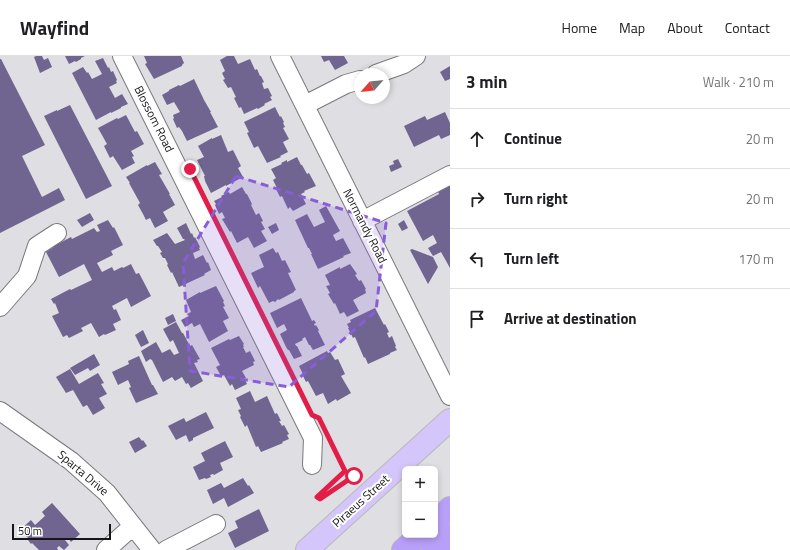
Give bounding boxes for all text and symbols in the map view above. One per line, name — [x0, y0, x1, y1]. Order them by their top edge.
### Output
text: Wayfind — [20, 13, 89, 42]
text: Home — [562, 17, 597, 38]
text: Map — [619, 17, 645, 38]
text: About — [667, 17, 703, 38]
text: Contact — [725, 17, 770, 38]
north arrow — [354, 68, 390, 104]
text: 3 min — [466, 69, 507, 95]
text: Walk · 210 m — [703, 72, 774, 92]
street label: Blossom Road — [129, 82, 179, 155]
text: Continue — [504, 127, 562, 150]
icon: ahead — [466, 128, 488, 150]
text: 20 m — [746, 129, 774, 149]
route end — [181, 160, 199, 178]
street label: Normandy Road — [338, 185, 392, 267]
text: Turn right — [504, 187, 568, 210]
icon: right — [466, 188, 488, 210]
text: 20 m — [746, 189, 774, 209]
text: Turn left — [504, 247, 559, 270]
icon: left — [466, 248, 488, 270]
text: 170 m — [738, 249, 774, 269]
text: Arrive at destination — [504, 307, 637, 330]
icon: arrive — [466, 308, 488, 330]
street label: Sparta Drive — [53, 445, 113, 500]
map controls — [402, 466, 438, 538]
button: + — [402, 466, 438, 502]
route start — [345, 467, 363, 485]
street label: Piraeus Street — [328, 469, 394, 532]
button: − — [402, 502, 438, 538]
scale bar — [12, 522, 111, 541]
text: 50 m — [18, 523, 42, 539]

